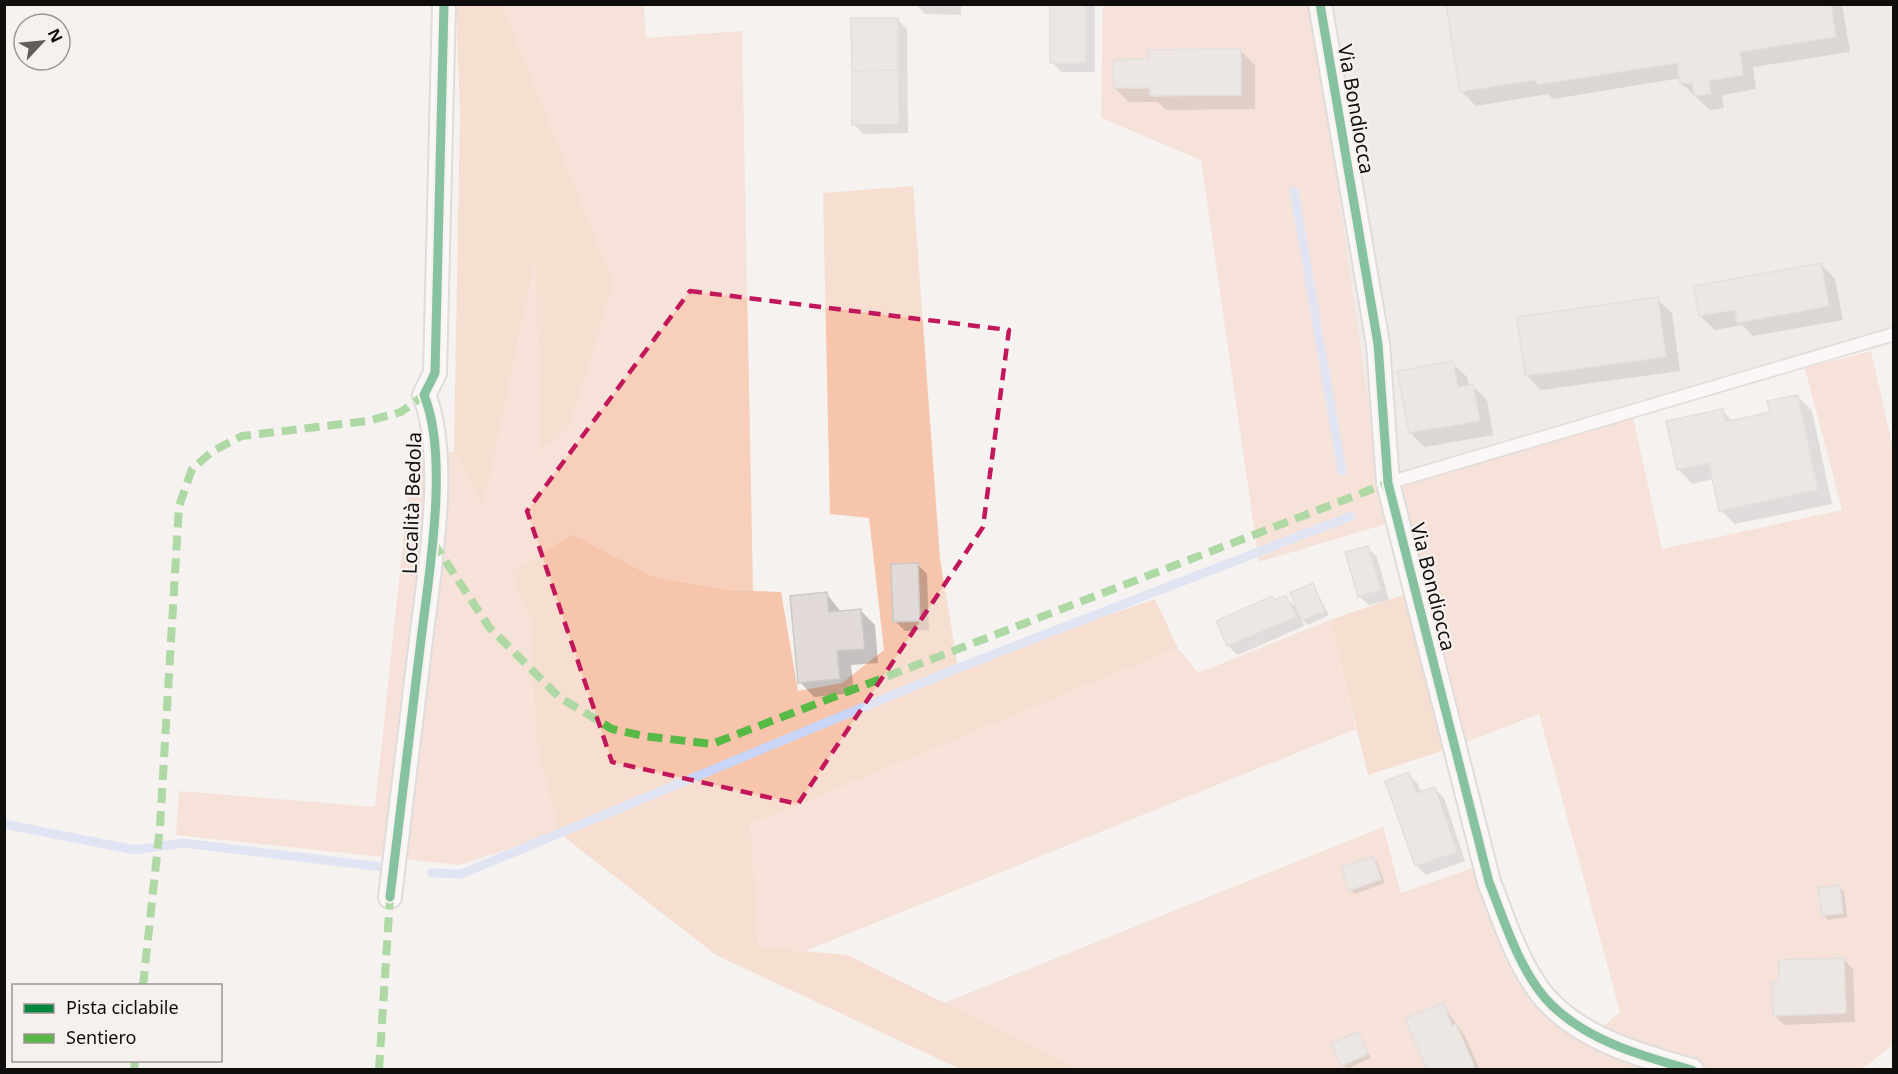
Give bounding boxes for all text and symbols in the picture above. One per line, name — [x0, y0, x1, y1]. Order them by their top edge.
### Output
north arrow — [12, 12, 72, 72]
text: N — [43, 25, 68, 46]
street label: Via Bondiocca — [1332, 42, 1381, 176]
street label: Località Bedola — [396, 431, 427, 575]
street label: Via Bondiocca — [1405, 520, 1462, 654]
legend — [12, 984, 222, 1062]
text: Pista ciclabile — [66, 995, 179, 1019]
text: Sentiero — [66, 1025, 136, 1049]

